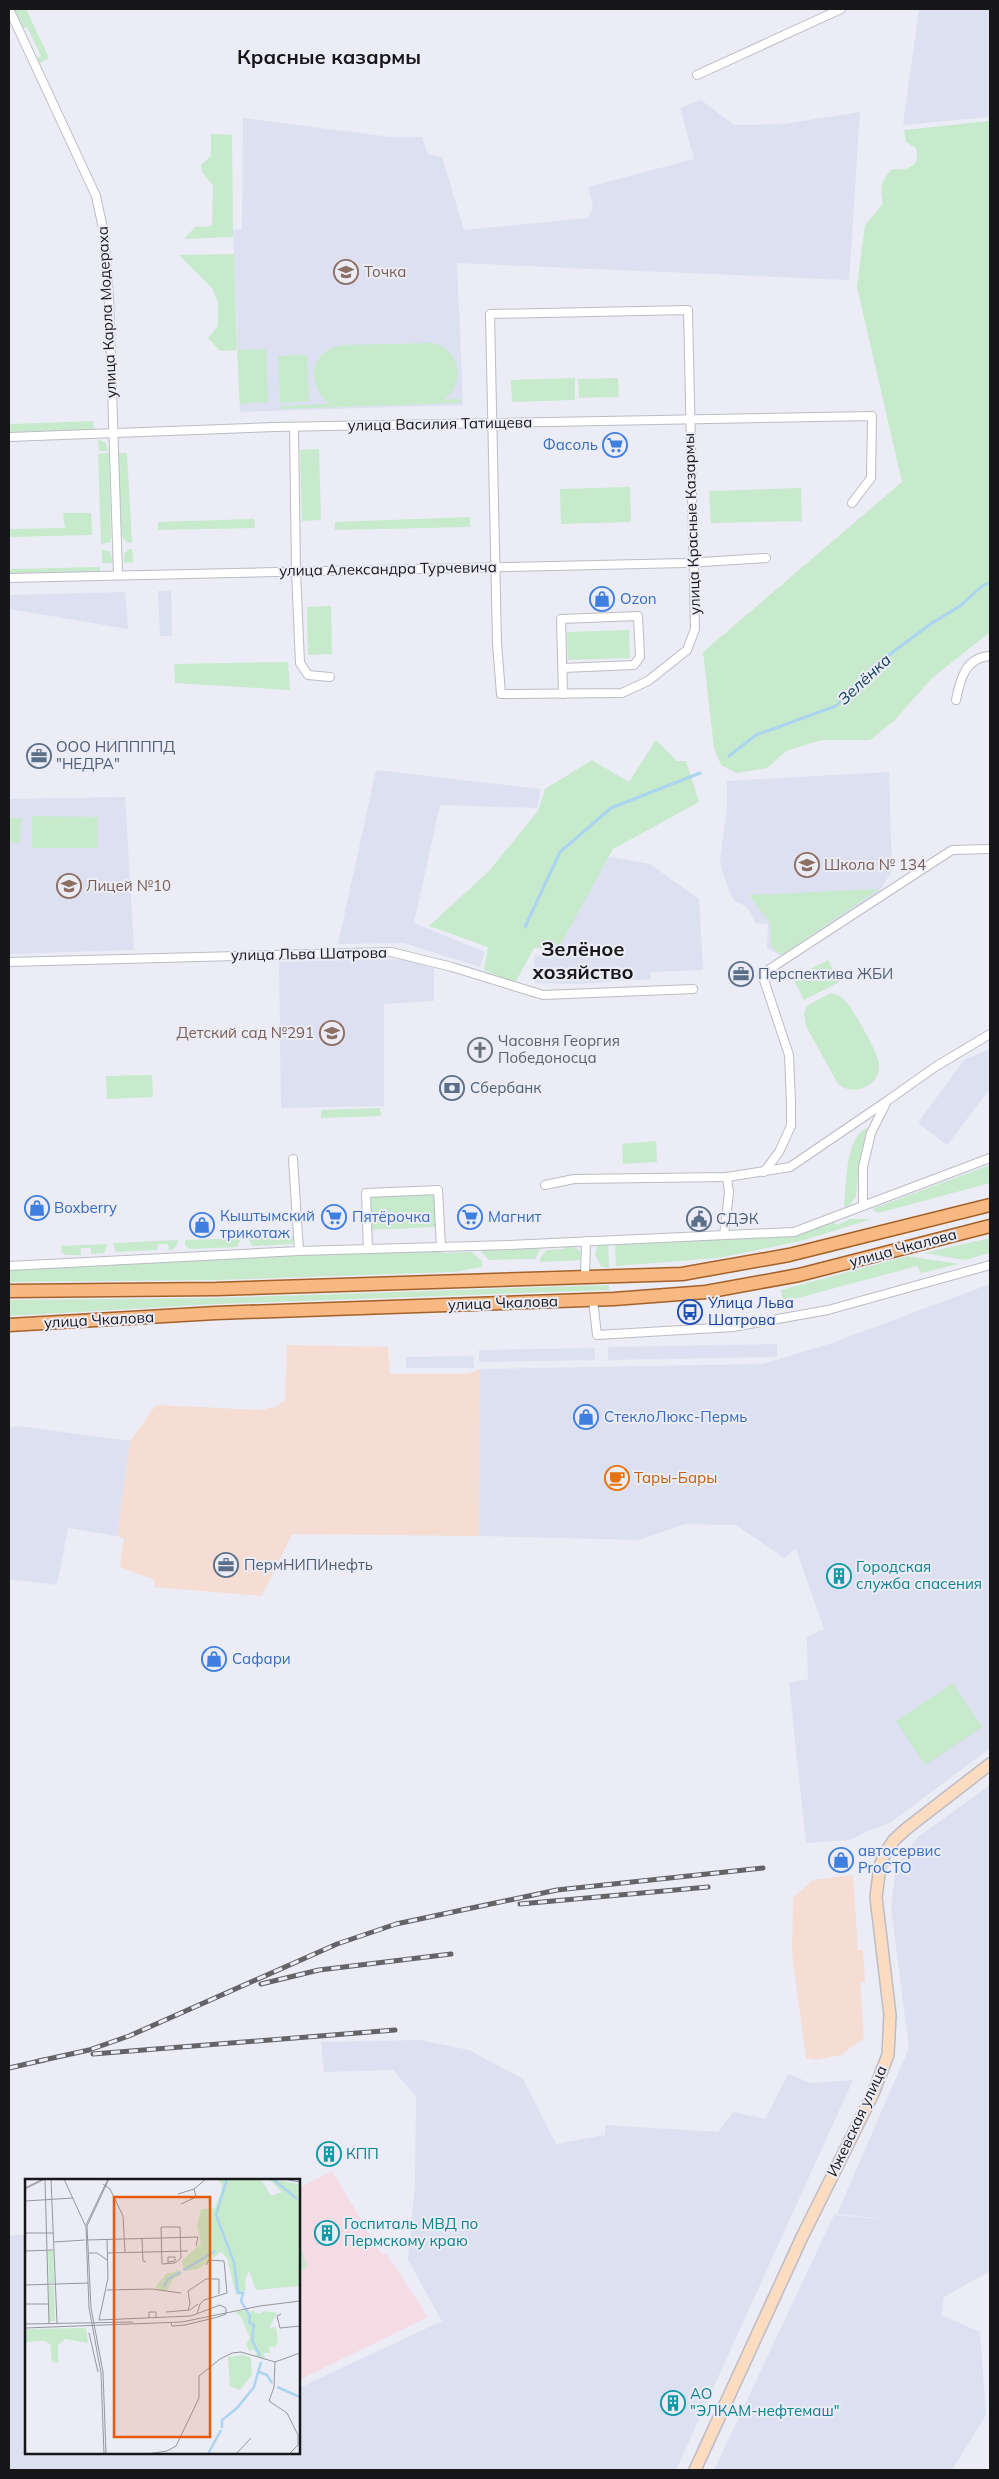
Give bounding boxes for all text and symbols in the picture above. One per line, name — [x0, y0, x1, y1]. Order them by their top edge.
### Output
district label: Красные казармы — [237, 44, 421, 69]
street label: улица Карла Модераха — [93, 226, 120, 398]
school or university icon: Точка — [333, 259, 359, 285]
place label: Точка — [364, 262, 406, 281]
street label: улица Василия Татищева — [348, 412, 532, 435]
supermarket icon: Фасоль — [602, 432, 628, 458]
street label: улица Красные Казармы — [679, 433, 704, 615]
place label: Фасоль — [543, 435, 598, 454]
street label: улица Александра Турчевича — [279, 557, 497, 580]
shop icon: Ozon — [589, 586, 615, 612]
place label: Ozon — [620, 589, 657, 608]
water label: Зелёнка — [833, 649, 895, 709]
place label: ООО НИППППД "НЕДРА" — [56, 737, 175, 773]
office icon: ООО НИППППД "НЕДРА" — [26, 743, 52, 769]
school or university icon: Школа № 134 — [794, 852, 820, 878]
place label: Школа № 134 — [824, 855, 926, 874]
school or university icon: Лицей №10 — [56, 873, 82, 899]
place label: Лицей №10 — [86, 876, 171, 895]
district label: Зелёное хозяйство — [531, 936, 634, 984]
street label: улица Льва Шатрова — [231, 943, 387, 964]
office icon: Перспектива ЖБИ — [728, 961, 754, 987]
place label: Перспектива ЖБИ — [758, 964, 893, 983]
school or university icon: Детский сад №291 — [319, 1020, 345, 1046]
place label: Детский сад №291 — [176, 1023, 314, 1042]
place label: Часовня Георгия Победоносца — [498, 1031, 620, 1067]
church icon: Часовня Георгия Победоносца — [467, 1037, 493, 1063]
bank icon: Сбербанк — [439, 1075, 465, 1101]
place label: Сбербанк — [470, 1078, 542, 1097]
shop icon: Boxberry — [24, 1195, 50, 1221]
place label: Boxberry — [54, 1198, 117, 1217]
supermarket icon: Пятёрочка — [321, 1204, 347, 1230]
supermarket icon: Магнит — [457, 1204, 483, 1230]
place label: Кыштымский трикотаж — [220, 1206, 315, 1242]
public building icon: СДЭК — [686, 1206, 712, 1232]
place label: Пятёрочка — [352, 1207, 430, 1226]
place label: Магнит — [488, 1207, 542, 1226]
place label: СДЭК — [716, 1209, 759, 1228]
shop icon: Кыштымский трикотаж — [189, 1212, 215, 1238]
street label: улица Чкалова — [847, 1224, 959, 1271]
street label: улица Чкалова — [448, 1291, 558, 1314]
place label: Улица Льва Шатрова — [707, 1293, 794, 1329]
bus stop icon: Улица Льва Шатрова — [677, 1299, 703, 1325]
street label: улица Чкалова — [43, 1307, 155, 1332]
shop icon: СтеклоЛюкс-Пермь — [573, 1404, 599, 1430]
place label: СтеклоЛюкс-Пермь — [604, 1407, 748, 1426]
cafe icon: Тары-Бары — [604, 1465, 630, 1491]
place label: Тары-Бары — [634, 1468, 717, 1487]
office icon: ПермНИПИнефть — [213, 1552, 239, 1578]
place label: ПермНИПИнефть — [244, 1555, 373, 1574]
place label: Городская служба спасения — [856, 1557, 982, 1593]
building icon: Городская служба спасения — [826, 1563, 852, 1589]
shop icon: Сафари — [201, 1646, 227, 1672]
place label: Сафари — [232, 1649, 291, 1668]
place label: автосервис ProСТО — [858, 1841, 941, 1877]
shop icon: автосервис ProСТО — [828, 1847, 854, 1873]
street label: Ижевская улица — [822, 2062, 891, 2179]
building icon: КПП — [316, 2141, 342, 2167]
place label: КПП — [346, 2144, 379, 2163]
inset map — [25, 2179, 300, 2454]
place label: Госпиталь МВД по Пермскому краю — [344, 2214, 478, 2250]
building icon: Госпиталь МВД по Пермскому краю — [314, 2220, 340, 2246]
place label: АО "ЭЛКАМ-нефтемаш" — [690, 2384, 840, 2420]
building icon: АО "ЭЛКАМ-нефтемаш" — [660, 2390, 686, 2416]

